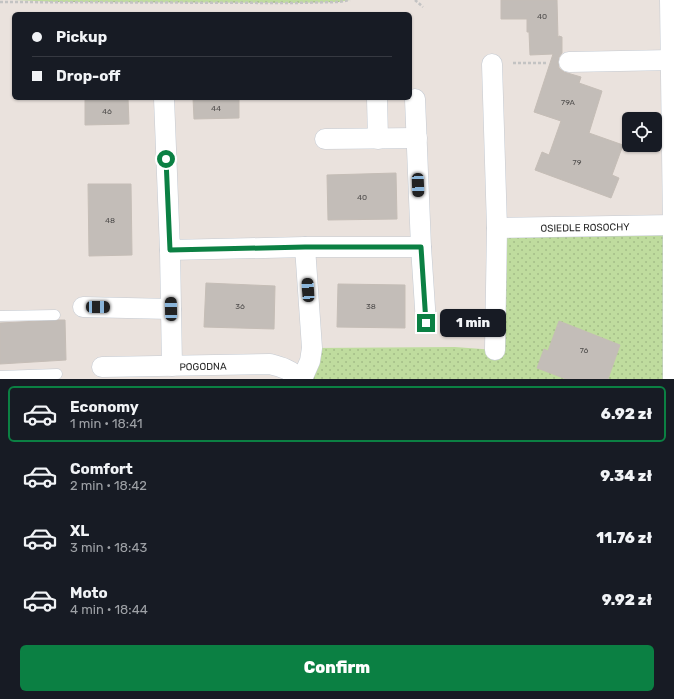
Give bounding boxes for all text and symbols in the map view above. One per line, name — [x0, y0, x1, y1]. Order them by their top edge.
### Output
house number: 40 — [537, 12, 547, 21]
text: Pickup — [56, 28, 107, 46]
text: Drop-off — [56, 67, 120, 85]
house number: 79A — [561, 98, 576, 107]
house number: 44 — [211, 104, 221, 113]
house number: 46 — [102, 107, 112, 116]
map controls — [622, 112, 662, 152]
button: locate — [622, 112, 662, 152]
route start — [157, 150, 175, 168]
house number: 79 — [573, 158, 582, 167]
car — [412, 173, 424, 197]
house number: 40 — [357, 193, 367, 202]
house number: 48 — [105, 216, 115, 225]
street label: OSIEDLE ROSOCHY — [540, 221, 630, 235]
car — [301, 278, 315, 302]
car — [165, 297, 177, 321]
car — [86, 301, 110, 313]
house number: 36 — [235, 302, 245, 311]
house number: 38 — [366, 302, 376, 311]
callout: 1 min — [440, 309, 506, 337]
route end — [417, 314, 435, 332]
text: 1 min — [456, 315, 490, 330]
house number: 76 — [580, 346, 589, 355]
street label: POGODNA — [179, 361, 227, 373]
icon: car — [22, 396, 58, 432]
text: Economy — [70, 398, 139, 416]
text: 6.92 zł — [601, 405, 652, 423]
text: 1 min · 18:41 — [70, 416, 143, 431]
icon: car — [22, 458, 58, 494]
text: Comfort — [70, 460, 133, 478]
text: 9.34 zł — [600, 467, 652, 485]
text: 2 min · 18:42 — [70, 478, 147, 493]
icon: car — [22, 520, 58, 556]
text: XL — [70, 522, 89, 540]
text: 11.76 zł — [596, 529, 652, 547]
text: 3 min · 18:43 — [70, 540, 147, 555]
icon: car — [22, 582, 58, 618]
text: Moto — [70, 584, 108, 602]
text: 9.92 zł — [602, 591, 652, 609]
text: 4 min · 18:44 — [70, 602, 148, 617]
button: Confirm — [20, 645, 654, 691]

